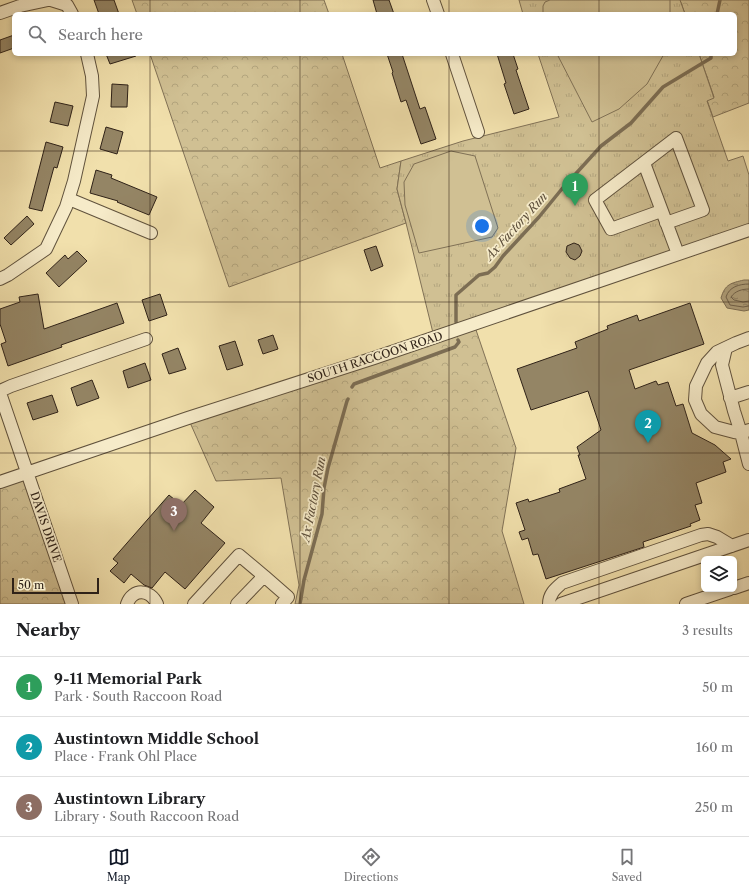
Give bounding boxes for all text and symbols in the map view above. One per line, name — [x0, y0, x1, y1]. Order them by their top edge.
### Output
search box — [12, 12, 737, 56]
icon: search — [26, 23, 48, 45]
text: Search here — [58, 25, 143, 44]
pin: 1 — [562, 173, 588, 206]
water label: Ax Factory Run — [480, 189, 550, 265]
your location — [472, 216, 492, 236]
street label: SOUTH RACCOON ROAD — [306, 328, 445, 386]
pin: 2 — [635, 410, 661, 443]
water label: Ax Factory Run — [297, 455, 329, 545]
street label: DAVIS DRIVE — [27, 490, 65, 565]
pin: 3 — [161, 498, 187, 531]
map controls — [701, 556, 737, 592]
button: layers — [701, 556, 737, 592]
scale bar — [12, 576, 99, 595]
text: 50 m — [18, 578, 44, 592]
text: Nearby — [16, 620, 80, 640]
text: 3 results — [682, 622, 733, 638]
text: 9-11 Memorial Park — [54, 669, 202, 688]
text: 1 — [26, 679, 32, 695]
text: 50 m — [702, 679, 733, 695]
text: Park · South Raccoon Road — [54, 688, 222, 704]
text: Austintown Middle School — [54, 729, 259, 748]
text: 2 — [25, 739, 33, 755]
text: 160 m — [696, 739, 733, 755]
text: Place · Frank Ohl Place — [54, 748, 197, 764]
text: Austintown Library — [54, 789, 205, 808]
text: 3 — [25, 799, 33, 815]
text: 250 m — [695, 799, 733, 815]
text: Library · South Raccoon Road — [54, 808, 239, 824]
tab: Map — [107, 846, 130, 884]
tab: Directions — [344, 846, 398, 884]
tab: Saved — [612, 846, 642, 884]

